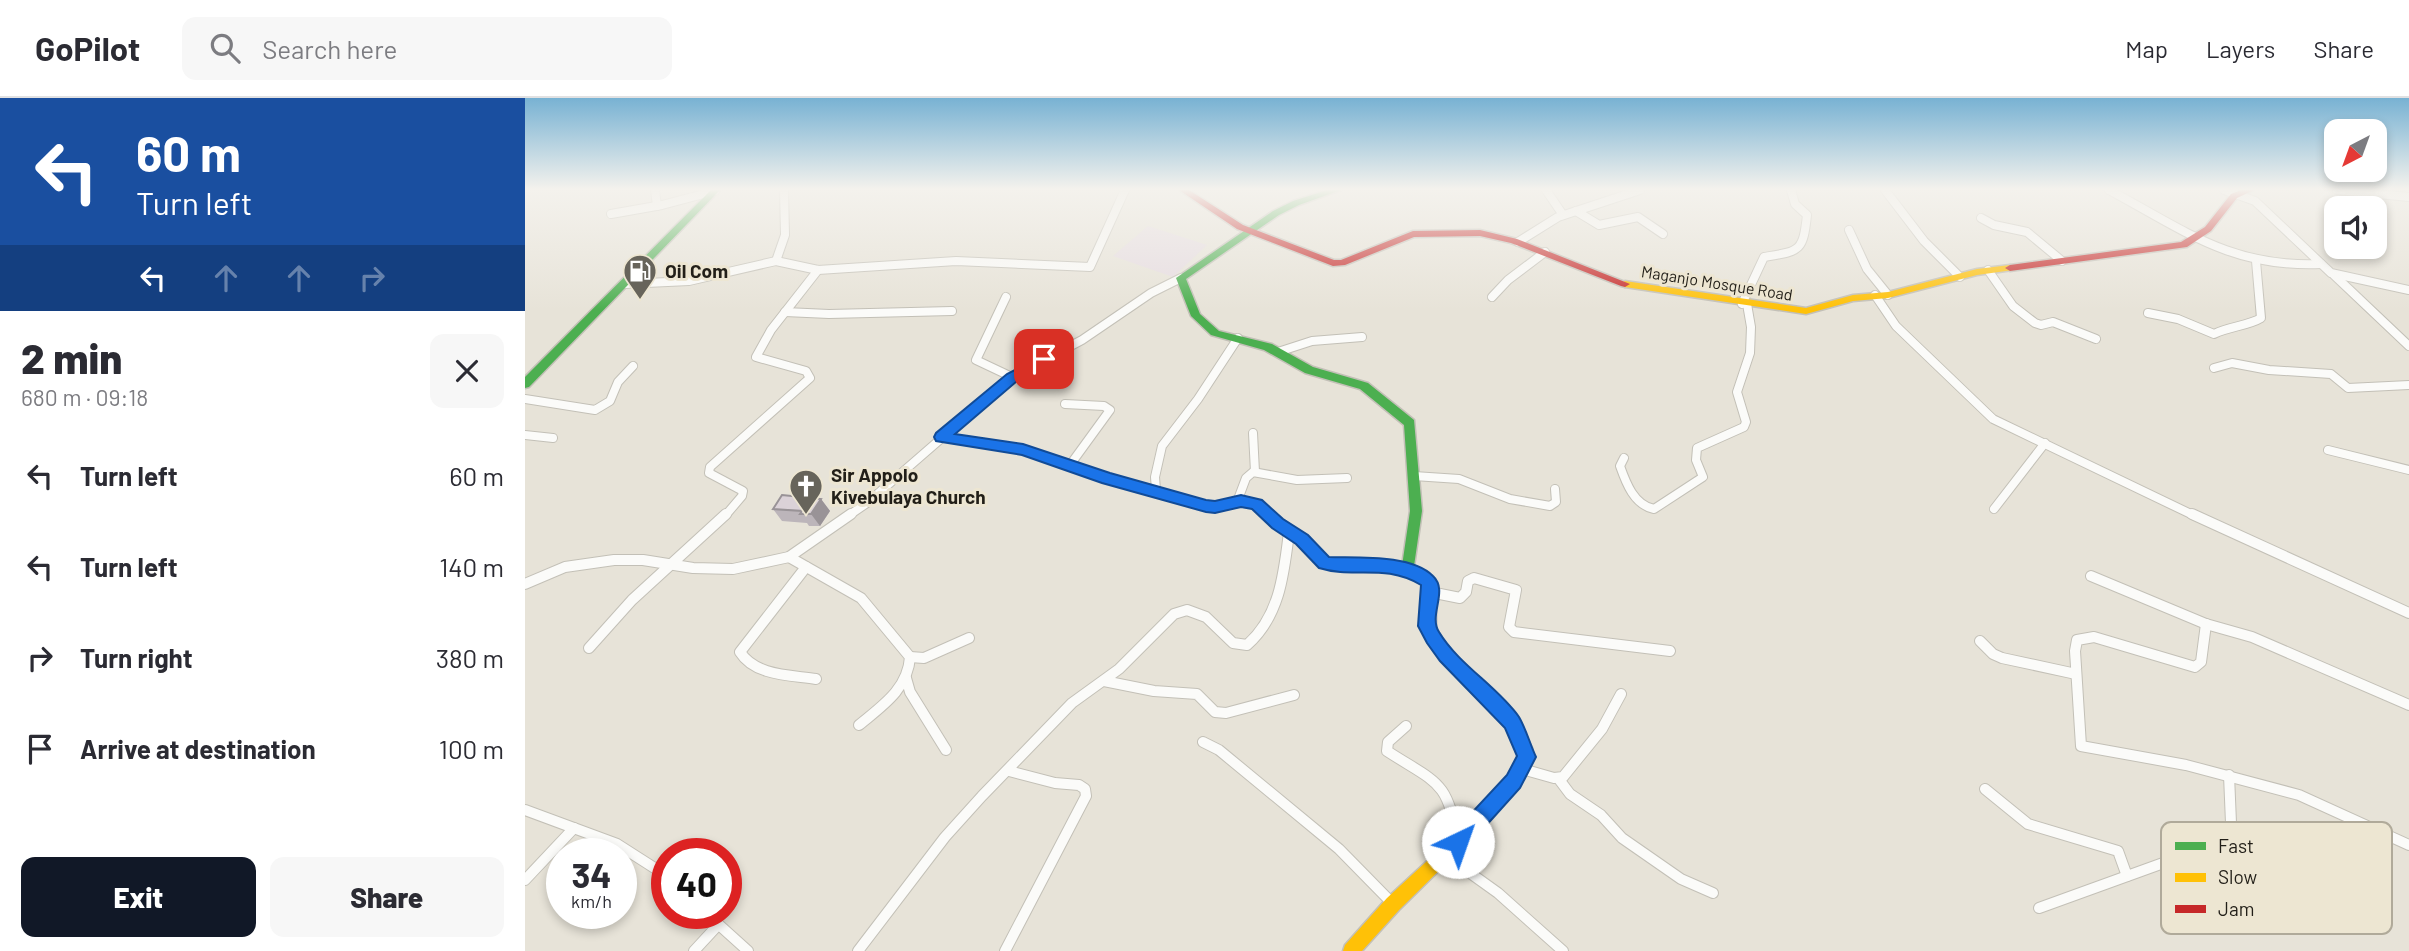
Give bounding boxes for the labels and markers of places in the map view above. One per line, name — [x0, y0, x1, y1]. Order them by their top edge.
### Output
fuel station icon: Oil Com — [621, 252, 659, 301]
place label: Oil Com — [665, 259, 728, 282]
pin — [1014, 329, 1074, 389]
place label: Sir Appolo Kivebulaya Church — [831, 463, 986, 508]
church icon: Sir Appolo Kivebulaya Church — [787, 467, 825, 516]

